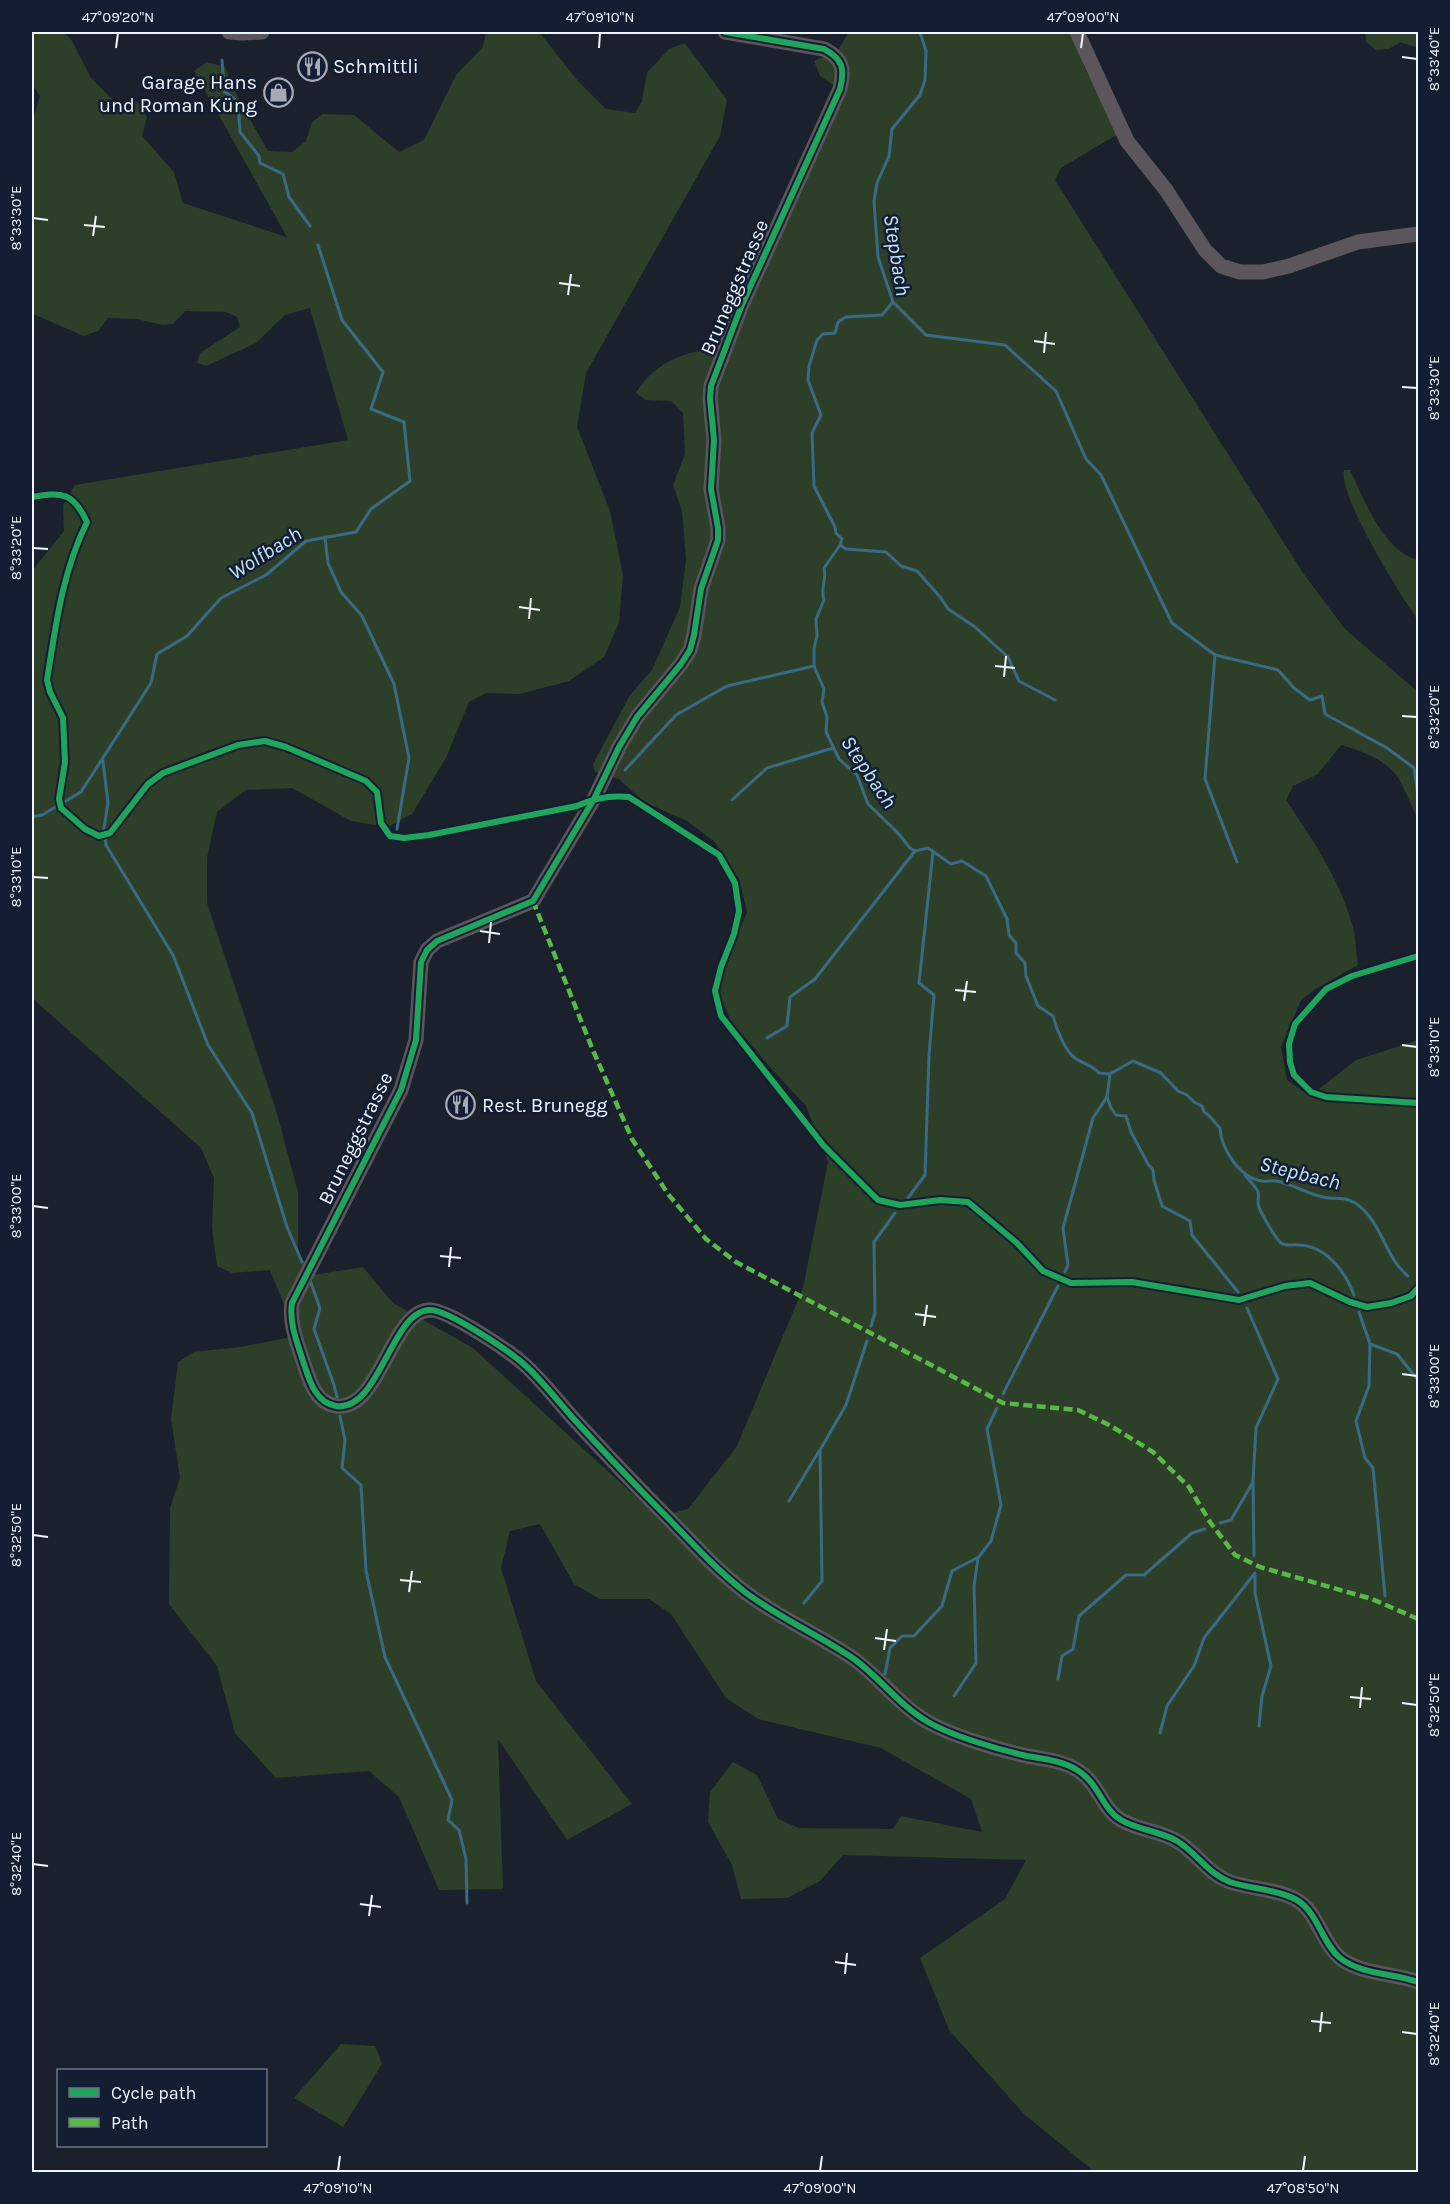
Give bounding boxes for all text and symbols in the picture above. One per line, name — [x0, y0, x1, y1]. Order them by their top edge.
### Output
text: 47°09'20"N — [82, 8, 154, 26]
text: 47°09'10"N — [566, 8, 634, 26]
text: 47°09'00"N — [1047, 8, 1119, 26]
text: 8°33'40"E — [1425, 27, 1443, 91]
restaurant icon: Schmittli — [296, 50, 328, 82]
place label: Schmittli — [333, 55, 419, 78]
place label: Garage Hans und Roman Küng — [99, 71, 257, 117]
shop icon: Garage Hans und Roman Küng — [262, 77, 294, 109]
text: 8°33'30"E — [7, 186, 25, 250]
water label: Stepbach — [879, 212, 915, 298]
street label: Bruneggstrasse — [696, 216, 773, 358]
text: 8°33'30"E — [1425, 356, 1443, 420]
text: 8°33'20"E — [7, 516, 25, 580]
water label: Wolfbach — [224, 521, 306, 585]
text: 8°33'20"E — [1425, 685, 1443, 749]
water label: Stepbach — [836, 731, 902, 813]
text: 8°33'10"E — [7, 847, 25, 907]
text: 8°33'10"E — [1425, 1017, 1443, 1077]
street label: Bruneggstrasse — [313, 1068, 397, 1208]
restaurant icon: Rest. Brunegg — [445, 1089, 477, 1121]
place label: Rest. Brunegg — [482, 1094, 608, 1117]
water label: Stepbach — [1257, 1151, 1343, 1195]
text: 8°33'00"E — [7, 1174, 25, 1238]
text: 8°33'00"E — [1425, 1344, 1443, 1408]
text: 8°32'50"E — [7, 1503, 25, 1567]
text: 8°32'50"E — [1425, 1673, 1443, 1737]
text: 8°32'40"E — [7, 1832, 25, 1896]
text: 8°32'40"E — [1425, 2002, 1443, 2066]
legend — [57, 2069, 267, 2147]
text: Cycle path — [111, 2082, 196, 2104]
text: Path — [111, 2112, 149, 2134]
text: 47°09'10"N — [304, 2179, 372, 2197]
text: 47°09'00"N — [784, 2179, 856, 2197]
text: 47°08'50"N — [1267, 2179, 1339, 2197]

